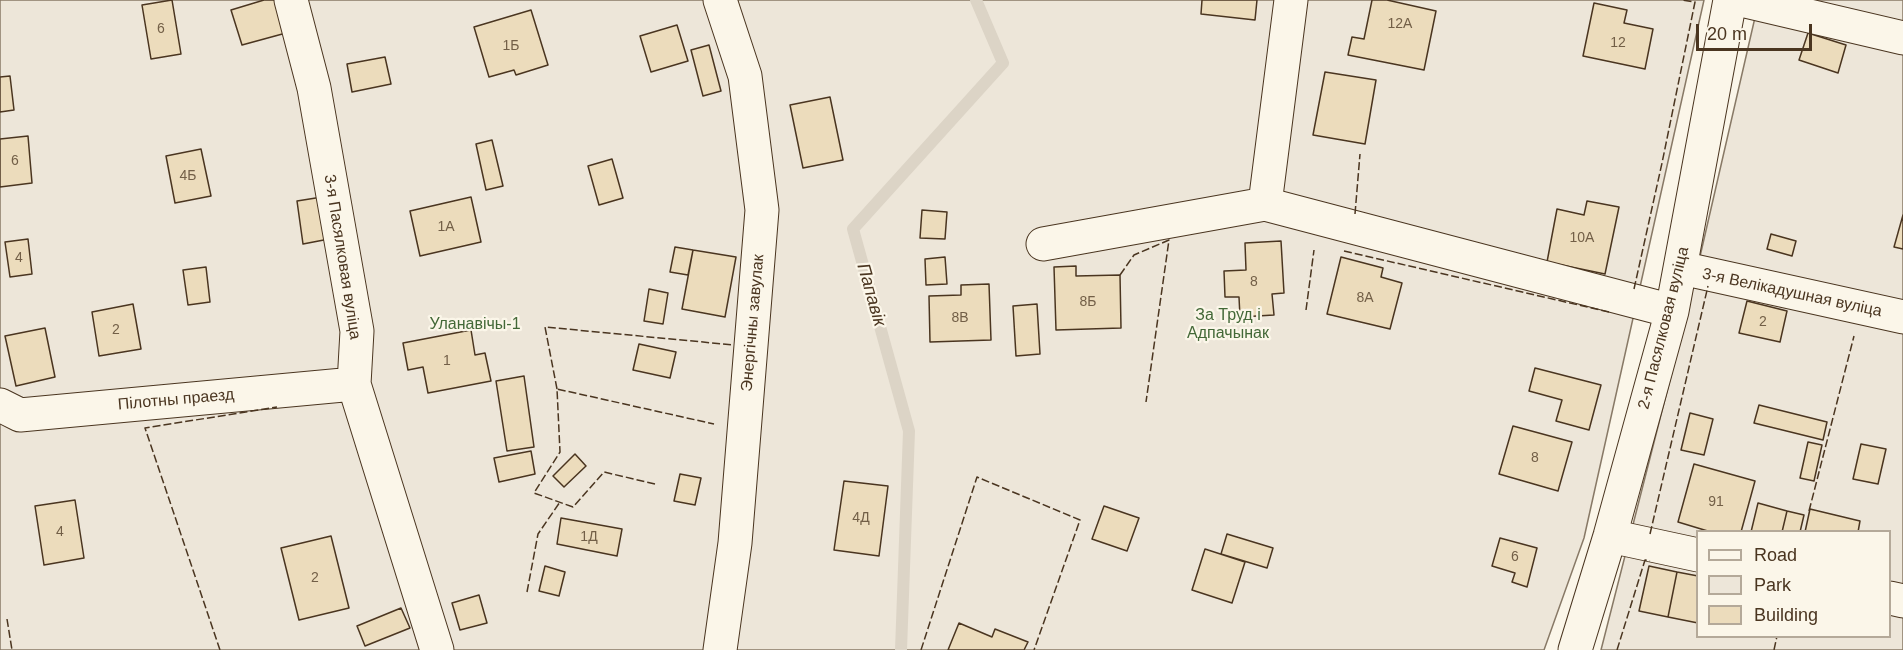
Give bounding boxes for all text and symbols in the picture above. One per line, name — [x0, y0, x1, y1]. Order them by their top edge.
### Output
scale bar — [1699, 12, 1814, 50]
house number: 12А — [1388, 16, 1412, 32]
house number: 6 — [157, 21, 165, 37]
text: 20 m — [1707, 24, 1747, 44]
house number: 12 — [1610, 35, 1626, 51]
house number: 1Б — [503, 38, 519, 54]
house number: 6 — [11, 153, 19, 169]
house number: 4Б — [180, 168, 196, 184]
street label: 3-я Пасялковая вуліца — [319, 173, 365, 341]
house number: 1А — [437, 219, 455, 235]
house number: 10А — [1570, 230, 1594, 246]
street label: 2-я Пасялковая вуліца — [1634, 245, 1694, 411]
house number: 4 — [15, 250, 23, 266]
street label: Энергічны завулак — [737, 253, 769, 393]
water label: Папавік — [852, 261, 890, 329]
street label: 3-я Велікадушная вуліца — [1700, 265, 1884, 321]
house number: 8 — [1250, 274, 1258, 290]
house number: 8А — [1356, 290, 1374, 306]
house number: 8Б — [1080, 294, 1096, 310]
park label: За Труд і Адпачынак — [1187, 306, 1269, 344]
house number: 8В — [951, 310, 969, 326]
house number: 2 — [1759, 314, 1767, 330]
park label: Уланавічы-1 — [429, 315, 521, 335]
house number: 2 — [112, 322, 120, 338]
house number: 1 — [443, 353, 451, 369]
street label: Пілотны праезд — [117, 385, 235, 415]
house number: 8 — [1531, 450, 1539, 466]
house number: 91 — [1708, 494, 1724, 510]
house number: 4Д — [852, 510, 870, 526]
house number: 4 — [56, 524, 64, 540]
house number: 1Д — [580, 529, 598, 545]
legend — [1696, 530, 1891, 638]
text: Road — [1754, 545, 1797, 565]
house number: 6 — [1511, 549, 1519, 565]
house number: 2 — [311, 570, 319, 586]
text: Park — [1754, 575, 1791, 595]
text: Building — [1754, 605, 1818, 625]

